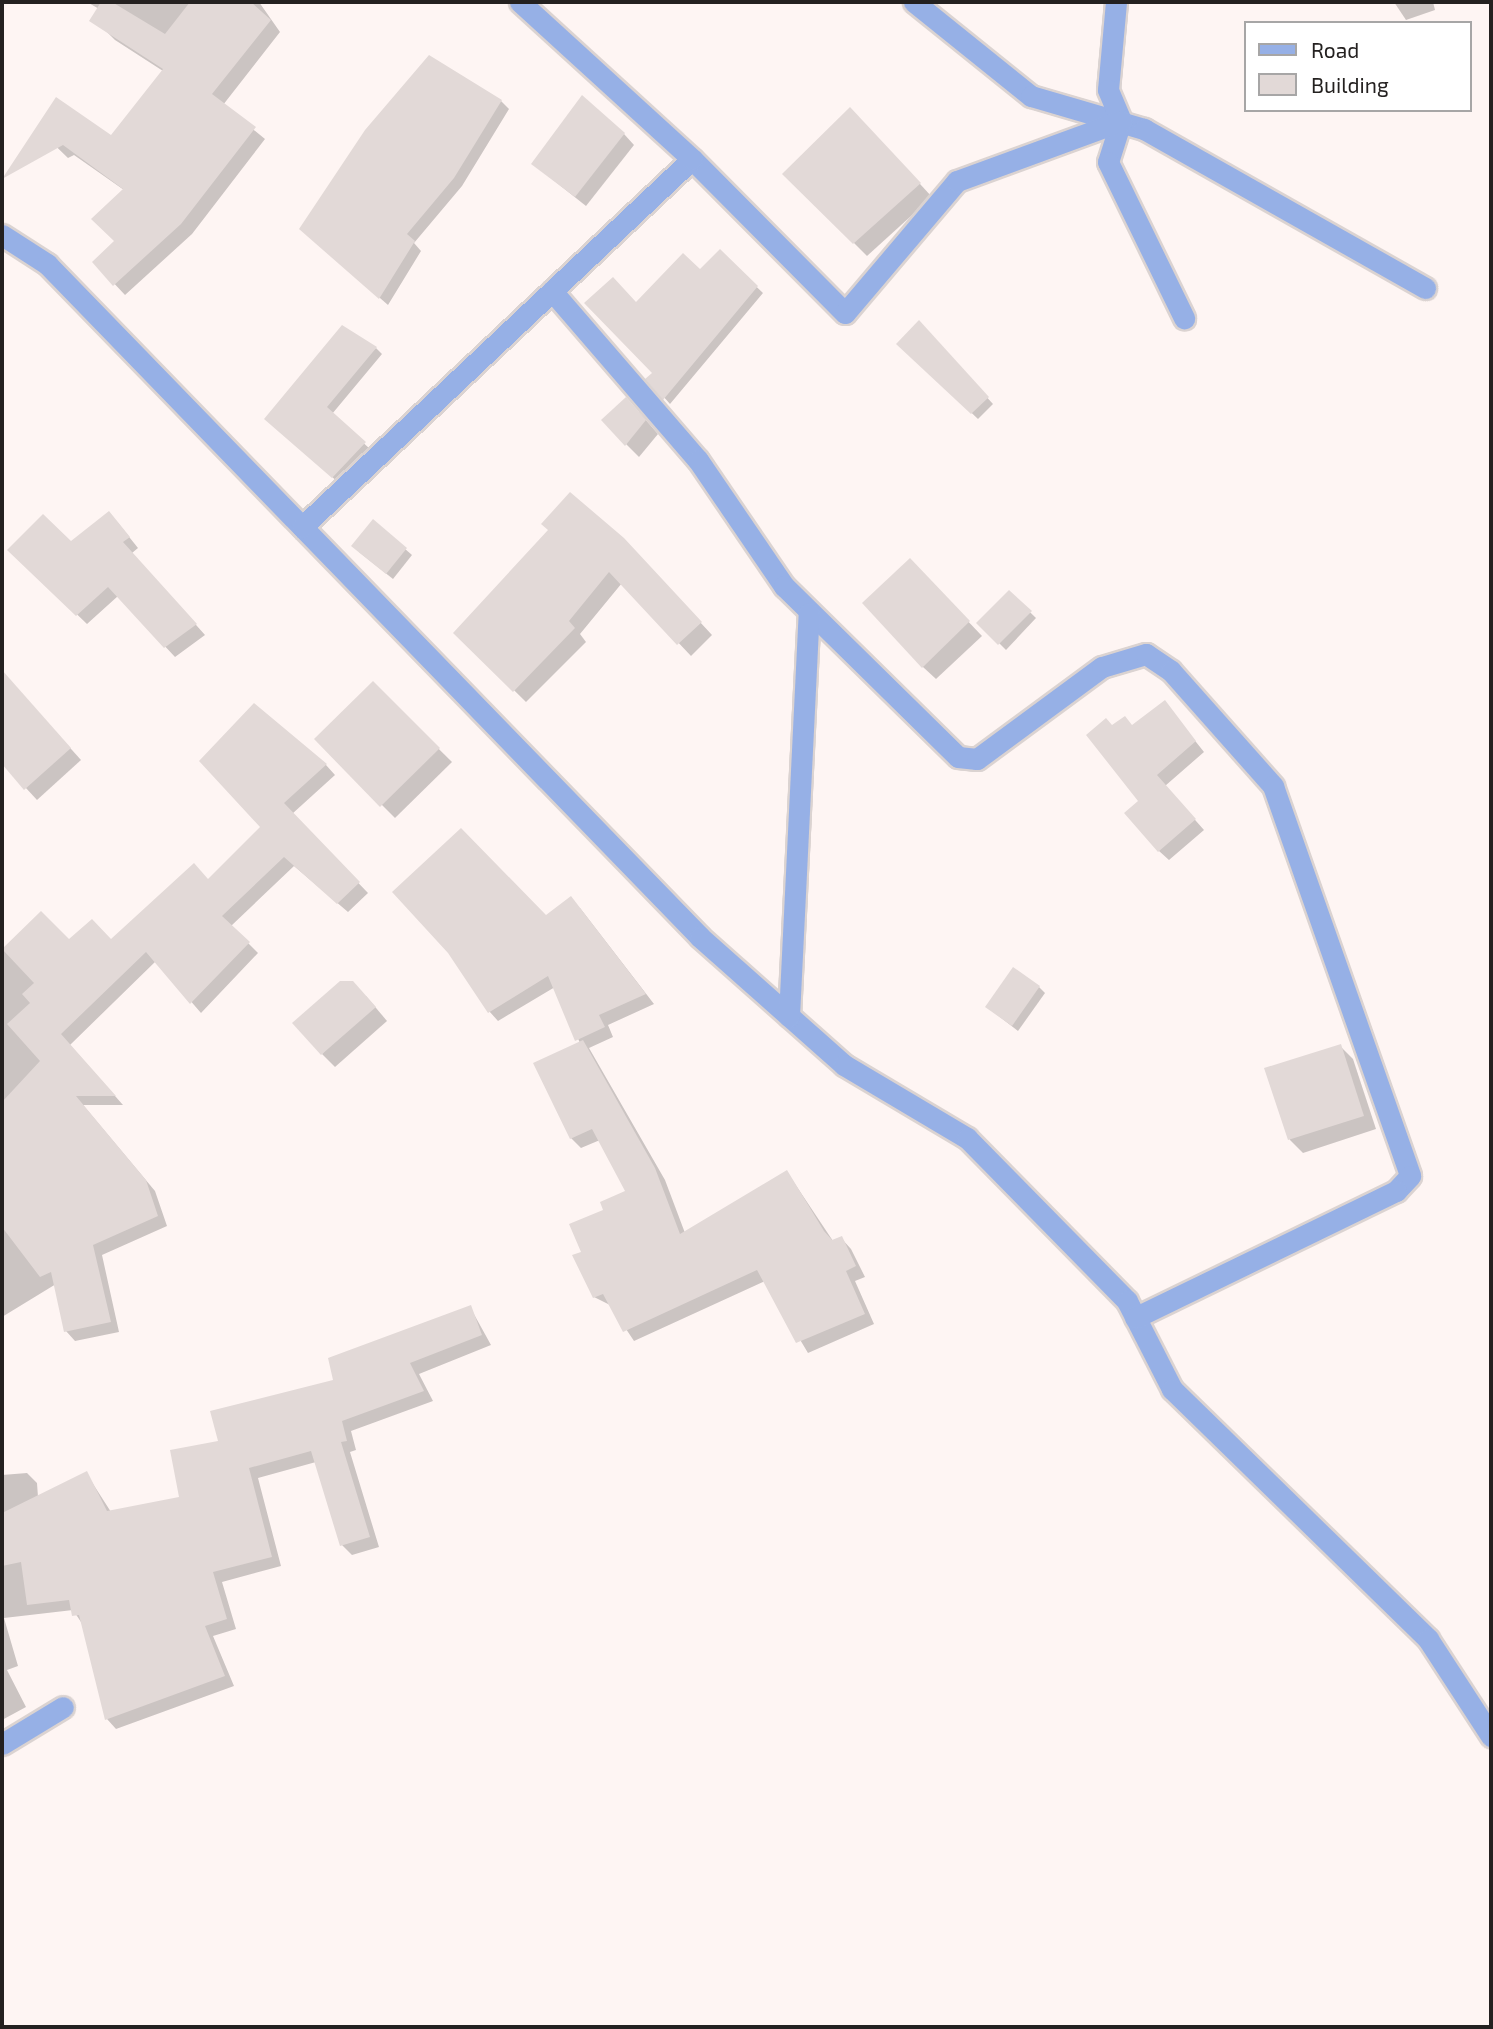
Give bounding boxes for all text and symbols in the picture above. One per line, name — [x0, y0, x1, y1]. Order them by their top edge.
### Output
legend — [1244, 21, 1472, 112]
text: Road — [1311, 37, 1359, 62]
text: Building — [1311, 72, 1389, 97]

